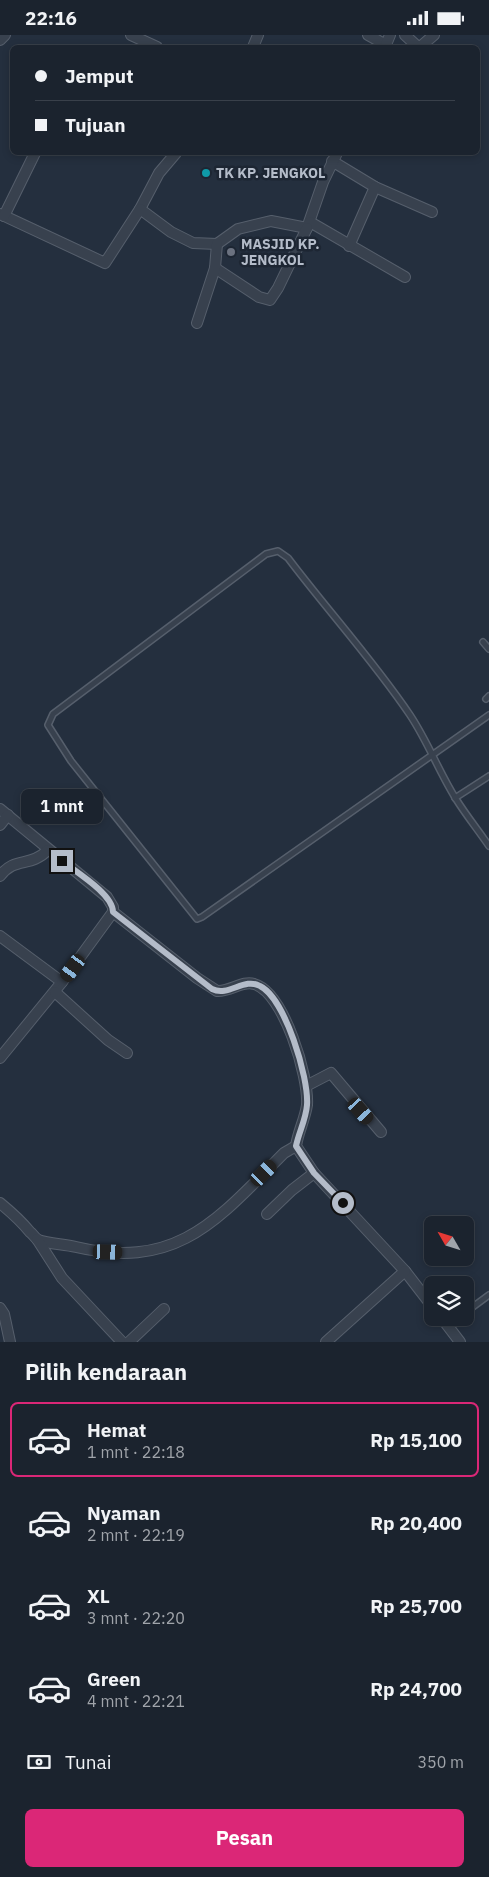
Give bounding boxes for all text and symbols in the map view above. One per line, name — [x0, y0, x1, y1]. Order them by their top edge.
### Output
text: 22:16 — [25, 6, 77, 30]
text: Jemput — [65, 64, 133, 88]
text: Tujuan — [65, 113, 125, 137]
place label: TK KP. JENGKOL — [216, 164, 326, 182]
marker: TK KP. JENGKOL — [200, 167, 212, 179]
place label: MASJID KP. JENGKOL — [241, 235, 320, 269]
marker: MASJID KP. JENGKOL — [225, 246, 237, 258]
callout: 1 mnt — [21, 789, 103, 823]
text: 1 mnt — [40, 796, 84, 816]
route end — [51, 850, 73, 872]
car — [58, 951, 87, 985]
car — [345, 1095, 376, 1127]
car — [248, 1157, 279, 1189]
route start — [332, 1192, 354, 1214]
north arrow — [424, 1216, 474, 1266]
map controls — [424, 1216, 474, 1326]
car — [92, 1244, 123, 1260]
button: layers — [424, 1276, 474, 1326]
text: Pilih kendaraan — [25, 1357, 187, 1386]
icon: car — [27, 1417, 72, 1462]
text: Hemat — [87, 1418, 146, 1442]
text: Rp 15,100 — [370, 1428, 462, 1452]
text: 1 mnt · 22:18 — [87, 1442, 185, 1462]
icon: car — [27, 1500, 72, 1545]
text: Nyaman — [87, 1501, 161, 1525]
text: Rp 20,400 — [370, 1511, 462, 1535]
text: 2 mnt · 22:19 — [87, 1525, 185, 1545]
icon: car — [27, 1583, 72, 1628]
text: XL — [87, 1584, 110, 1608]
text: Rp 25,700 — [370, 1594, 462, 1618]
text: 3 mnt · 22:20 — [87, 1608, 185, 1628]
icon: car — [27, 1666, 72, 1711]
text: Green — [87, 1667, 141, 1691]
text: Rp 24,700 — [370, 1677, 462, 1701]
text: 4 mnt · 22:21 — [87, 1691, 185, 1711]
icon: cash — [25, 1748, 53, 1776]
text: Tunai — [65, 1750, 111, 1774]
text: 350 m — [417, 1752, 464, 1772]
button: Pesan — [25, 1809, 464, 1867]

